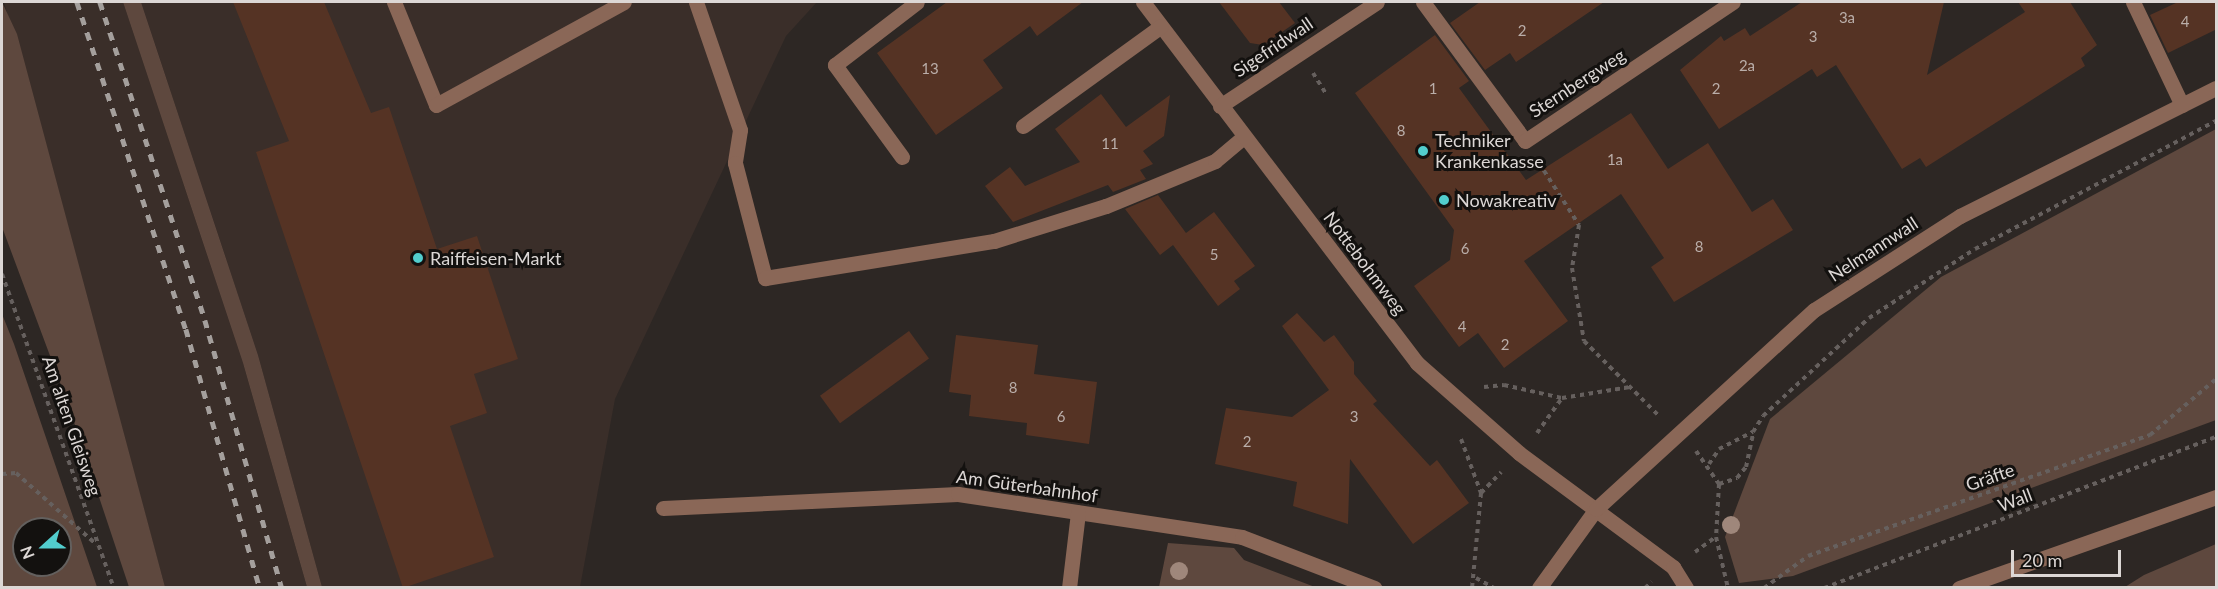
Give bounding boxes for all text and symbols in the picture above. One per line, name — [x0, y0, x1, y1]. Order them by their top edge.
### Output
house number: 3a — [1839, 9, 1855, 27]
street label: Sigefridwall — [1229, 13, 1317, 81]
house number: 4 — [2181, 13, 2189, 31]
house number: 2 — [1518, 22, 1526, 40]
house number: 3 — [1809, 28, 1817, 46]
street label: Sternbergweg — [1525, 44, 1629, 122]
house number: 2a — [1739, 57, 1755, 75]
house number: 13 — [921, 60, 939, 78]
house number: 1 — [1429, 80, 1437, 98]
house number: 2 — [1712, 80, 1720, 98]
house number: 8 — [1397, 122, 1405, 140]
place label: Techniker Krankenkasse — [1435, 130, 1544, 172]
house number: 11 — [1101, 135, 1119, 153]
marker: Techniker Krankenkasse — [1416, 144, 1430, 158]
house number: 1a — [1607, 151, 1623, 169]
place label: Nowakreativ — [1456, 189, 1557, 211]
marker: Nowakreativ — [1437, 193, 1451, 207]
street label: Nottebohmweg — [1319, 207, 1411, 319]
street label: Nelmannwall — [1824, 212, 1922, 286]
house number: 8 — [1695, 238, 1703, 256]
house number: 6 — [1461, 240, 1469, 258]
house number: 5 — [1210, 246, 1218, 264]
place label: Raiffeisen-Markt — [430, 247, 561, 269]
marker: Raiffeisen-Markt — [411, 251, 425, 265]
house number: 4 — [1458, 318, 1466, 336]
house number: 2 — [1501, 336, 1509, 354]
street label: Am alten Gleisweg — [38, 353, 106, 499]
house number: 8 — [1009, 379, 1017, 397]
house number: 6 — [1057, 408, 1065, 426]
house number: 3 — [1350, 408, 1358, 426]
house number: 2 — [1243, 433, 1251, 451]
street label: Gräfte — [1963, 459, 2017, 495]
street label: Am Güterbahnhof — [955, 465, 1099, 507]
street label: Wall — [1995, 484, 2035, 516]
north arrow — [12, 517, 72, 577]
scale bar — [2014, 538, 2124, 576]
text: N — [16, 544, 38, 562]
text: 20 m — [2022, 549, 2062, 571]

